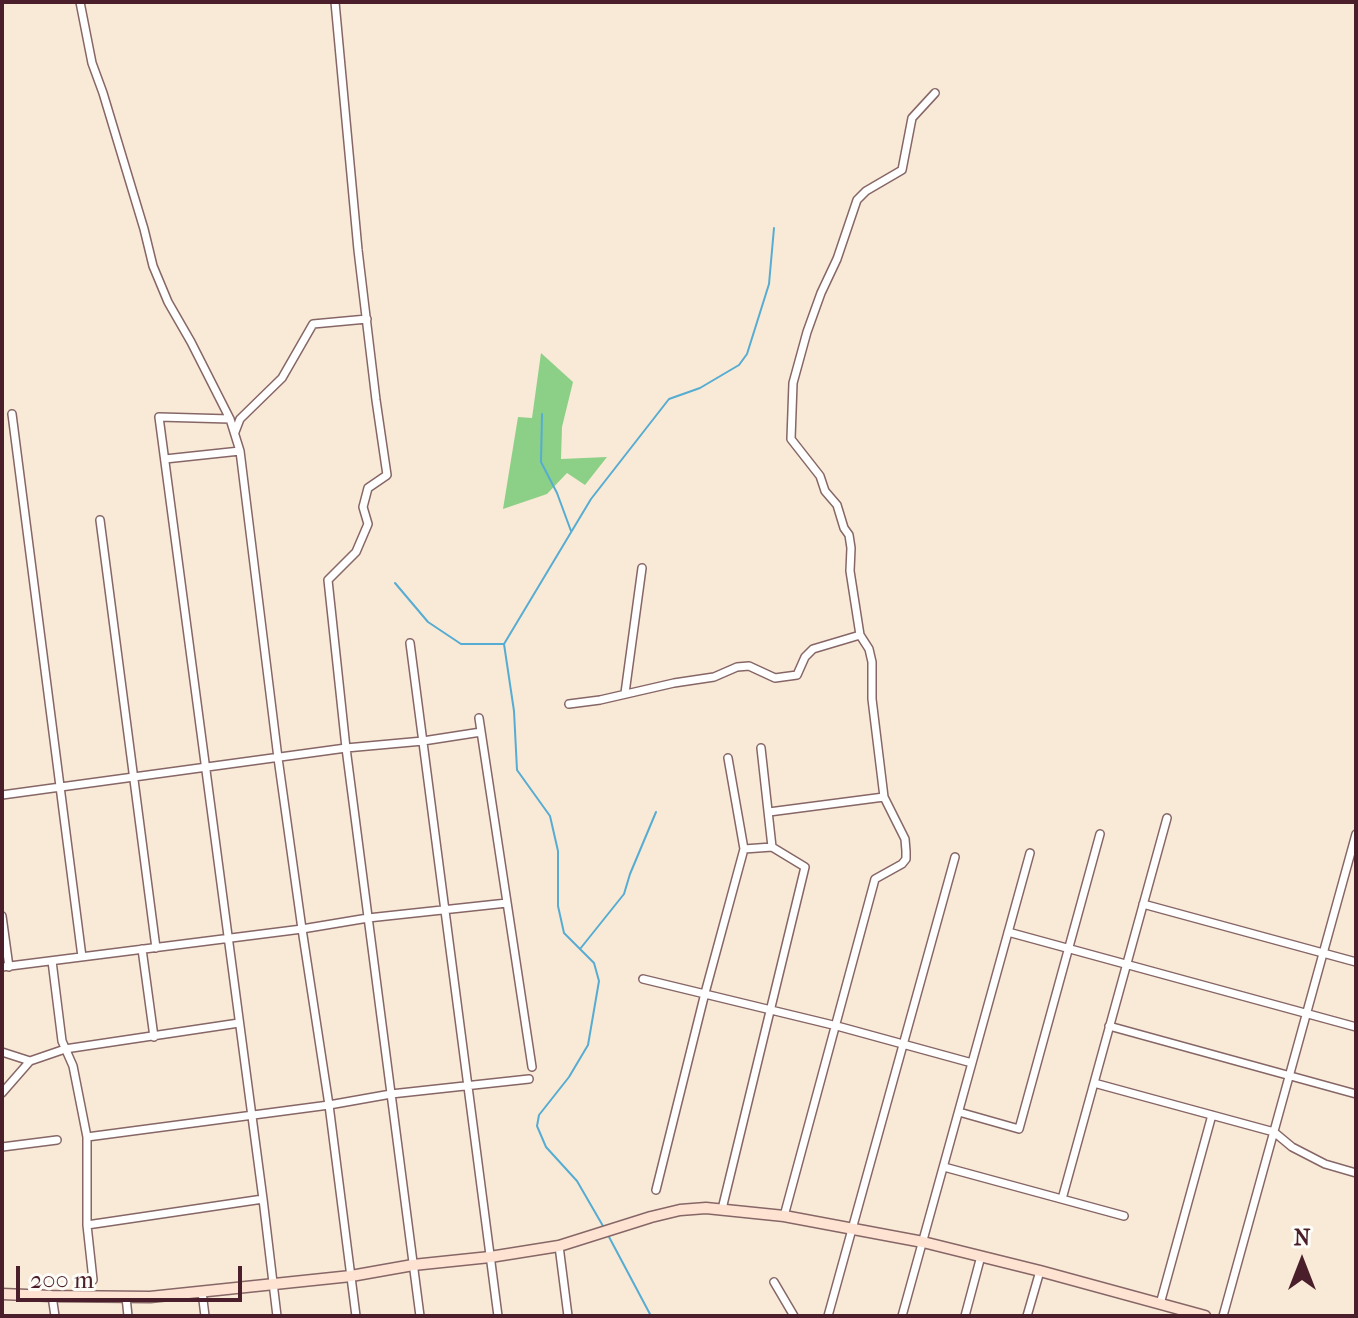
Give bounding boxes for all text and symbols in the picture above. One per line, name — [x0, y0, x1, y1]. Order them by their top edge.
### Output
north arrow — [1262, 1222, 1342, 1302]
text: N — [1294, 1225, 1310, 1251]
scale bar — [20, 1250, 246, 1300]
text: 200 m — [30, 1266, 94, 1294]

